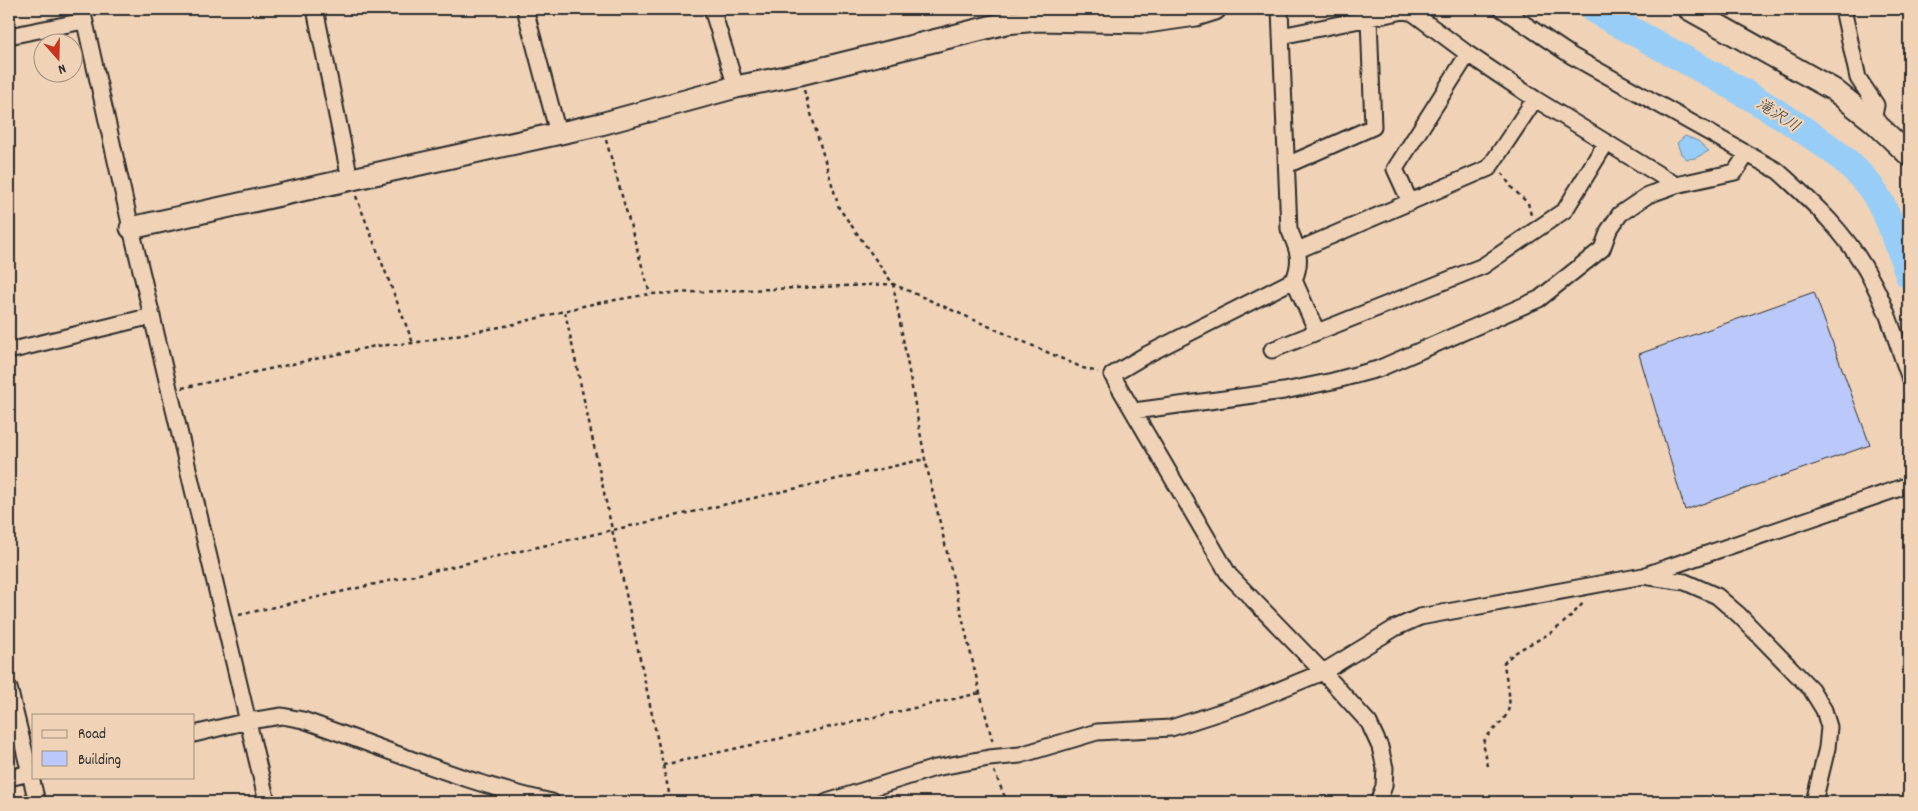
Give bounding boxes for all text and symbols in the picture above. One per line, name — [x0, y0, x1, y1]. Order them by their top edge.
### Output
north arrow — [32, 32, 82, 82]
text: N — [55, 58, 68, 79]
water label: 滝沢川 — [1751, 93, 1804, 139]
legend — [32, 714, 195, 778]
text: Road — [78, 724, 106, 746]
text: Building — [78, 750, 121, 772]

